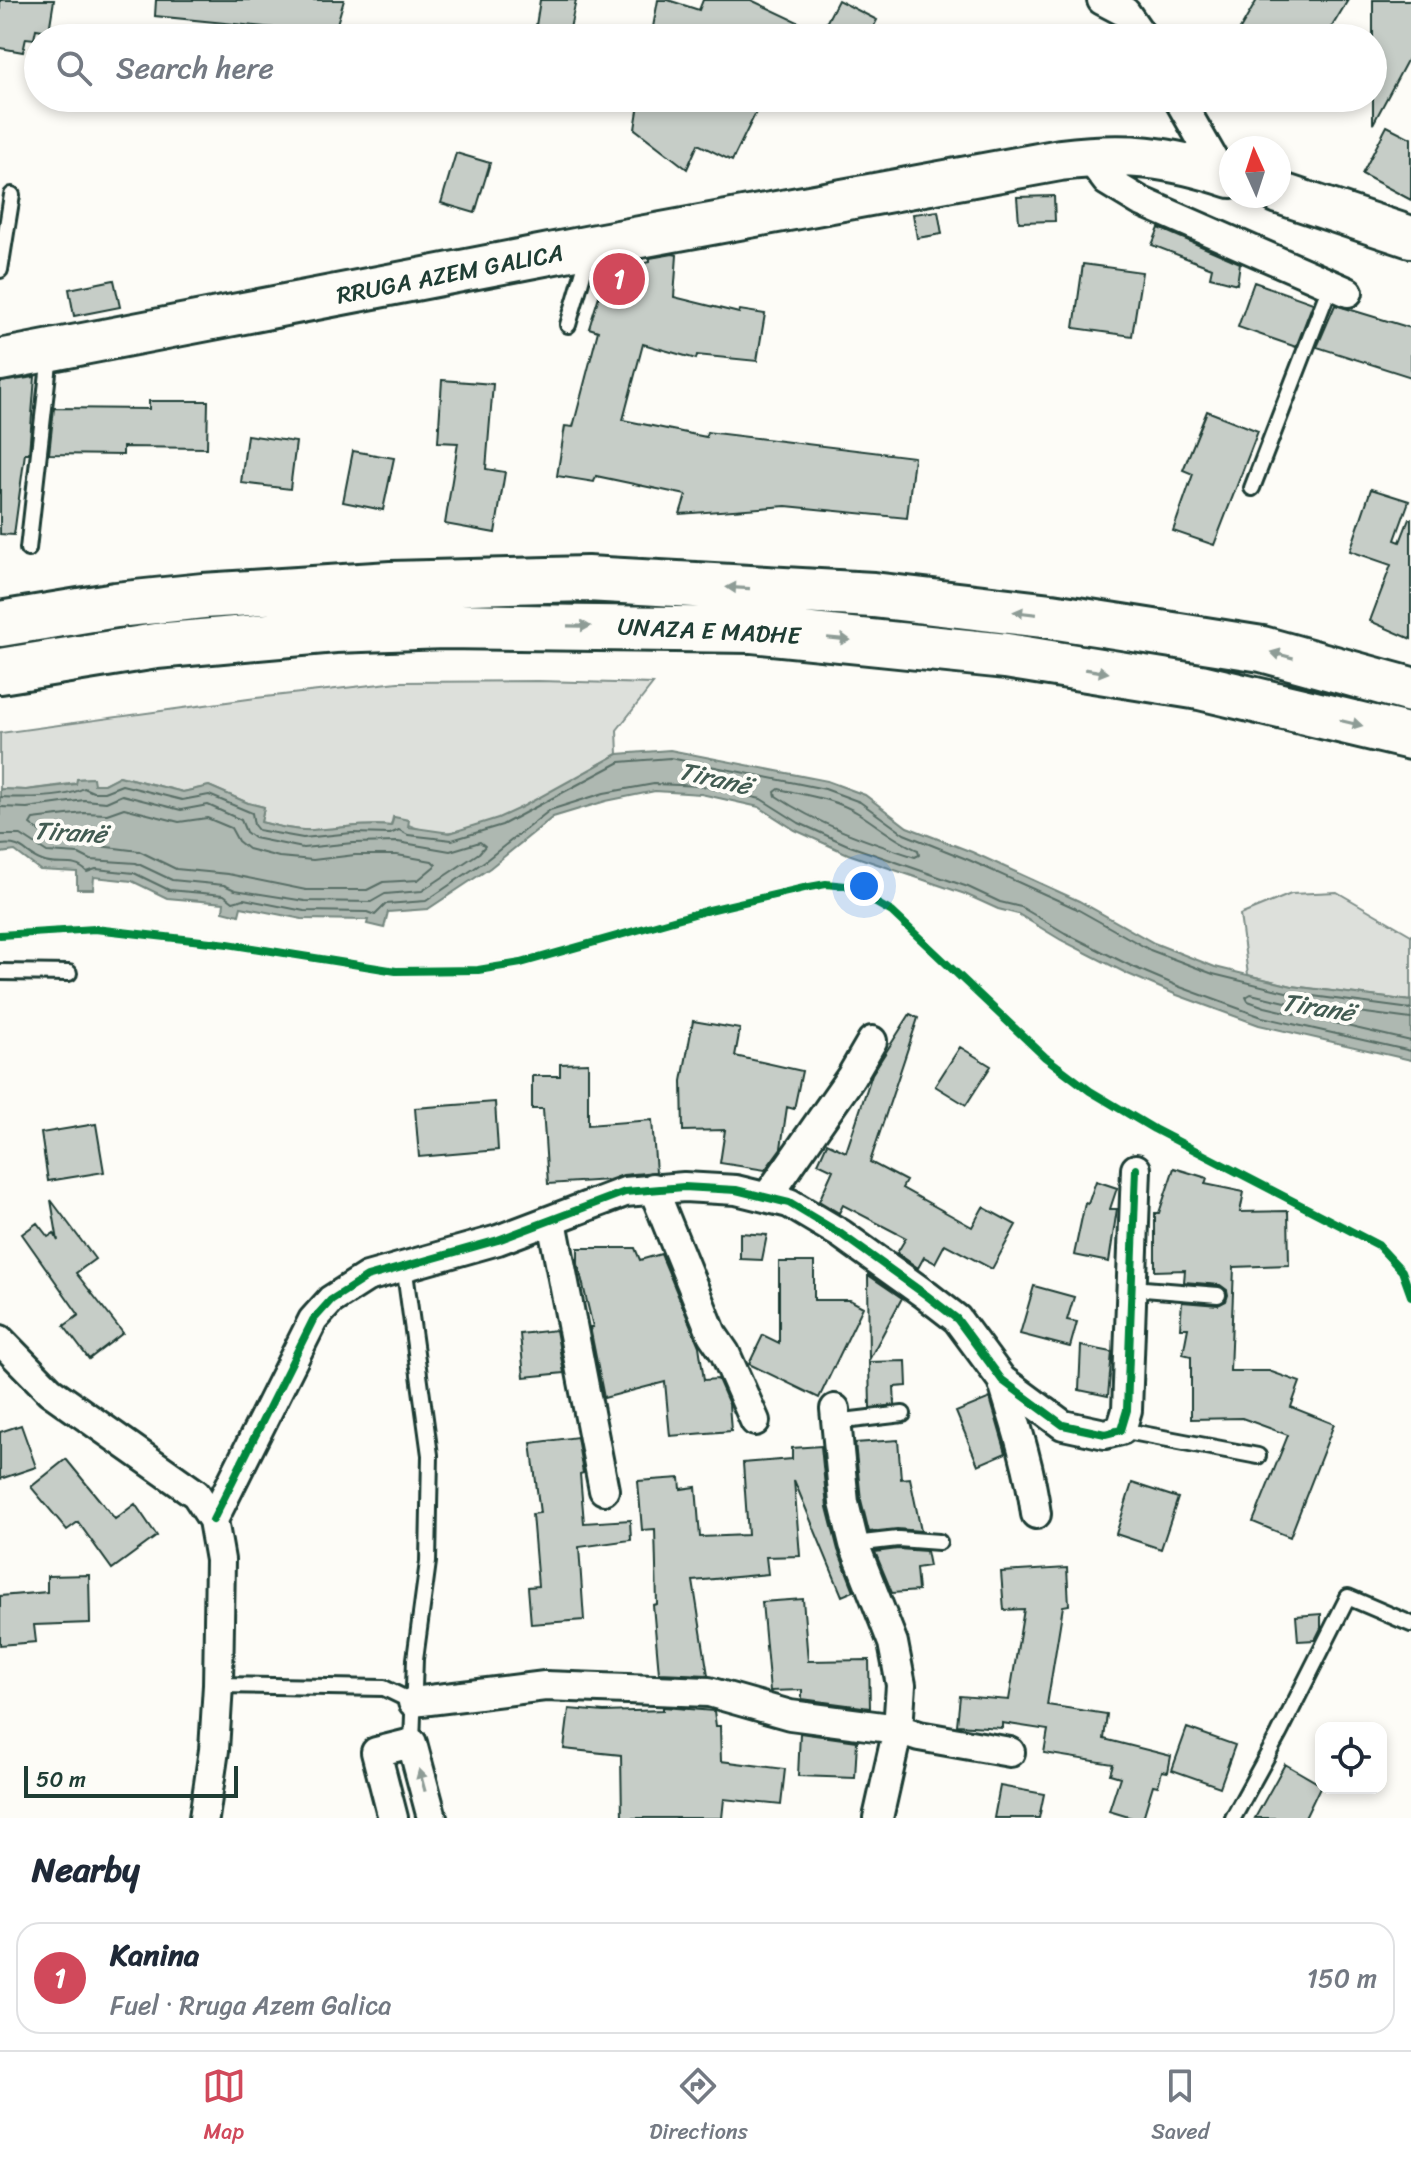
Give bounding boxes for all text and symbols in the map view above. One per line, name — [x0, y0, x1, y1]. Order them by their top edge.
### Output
search box — [24, 24, 1387, 112]
text: Search here — [116, 41, 274, 95]
icon: search — [52, 46, 96, 90]
north arrow — [1219, 136, 1291, 208]
street label: RRUGA AZEM GALICA — [333, 231, 567, 317]
pin: 1 — [593, 249, 645, 309]
one-way arrow — [726, 581, 751, 594]
street label: UNAZA E MADHE — [617, 605, 803, 657]
one-way arrow — [1012, 606, 1037, 619]
one-way arrow — [567, 620, 592, 632]
one-way arrow — [827, 632, 852, 645]
one-way arrow — [1269, 648, 1294, 660]
one-way arrow — [1084, 665, 1109, 677]
one-way arrow — [1339, 717, 1364, 730]
water label: Tiranë — [674, 747, 761, 810]
water label: Tiranë — [32, 807, 113, 857]
your location — [844, 866, 884, 906]
water label: Tiranë — [1278, 979, 1363, 1036]
map controls — [1315, 1722, 1387, 1794]
button: locate — [1315, 1722, 1387, 1794]
text: 50 m — [36, 1760, 86, 1799]
scale bar — [24, 1762, 238, 1798]
one-way arrow — [416, 1768, 428, 1793]
text: Nearby — [32, 1840, 140, 1900]
text: Kanina — [110, 1928, 199, 1982]
text: 1 — [54, 1955, 66, 2001]
text: 150 m — [1307, 1955, 1377, 2001]
text: Fuel · Rruga Azem Galica — [110, 1982, 391, 2028]
tab: Map — [202, 2064, 246, 2151]
tab: Directions — [649, 2064, 748, 2151]
tab: Saved — [1151, 2064, 1209, 2151]

